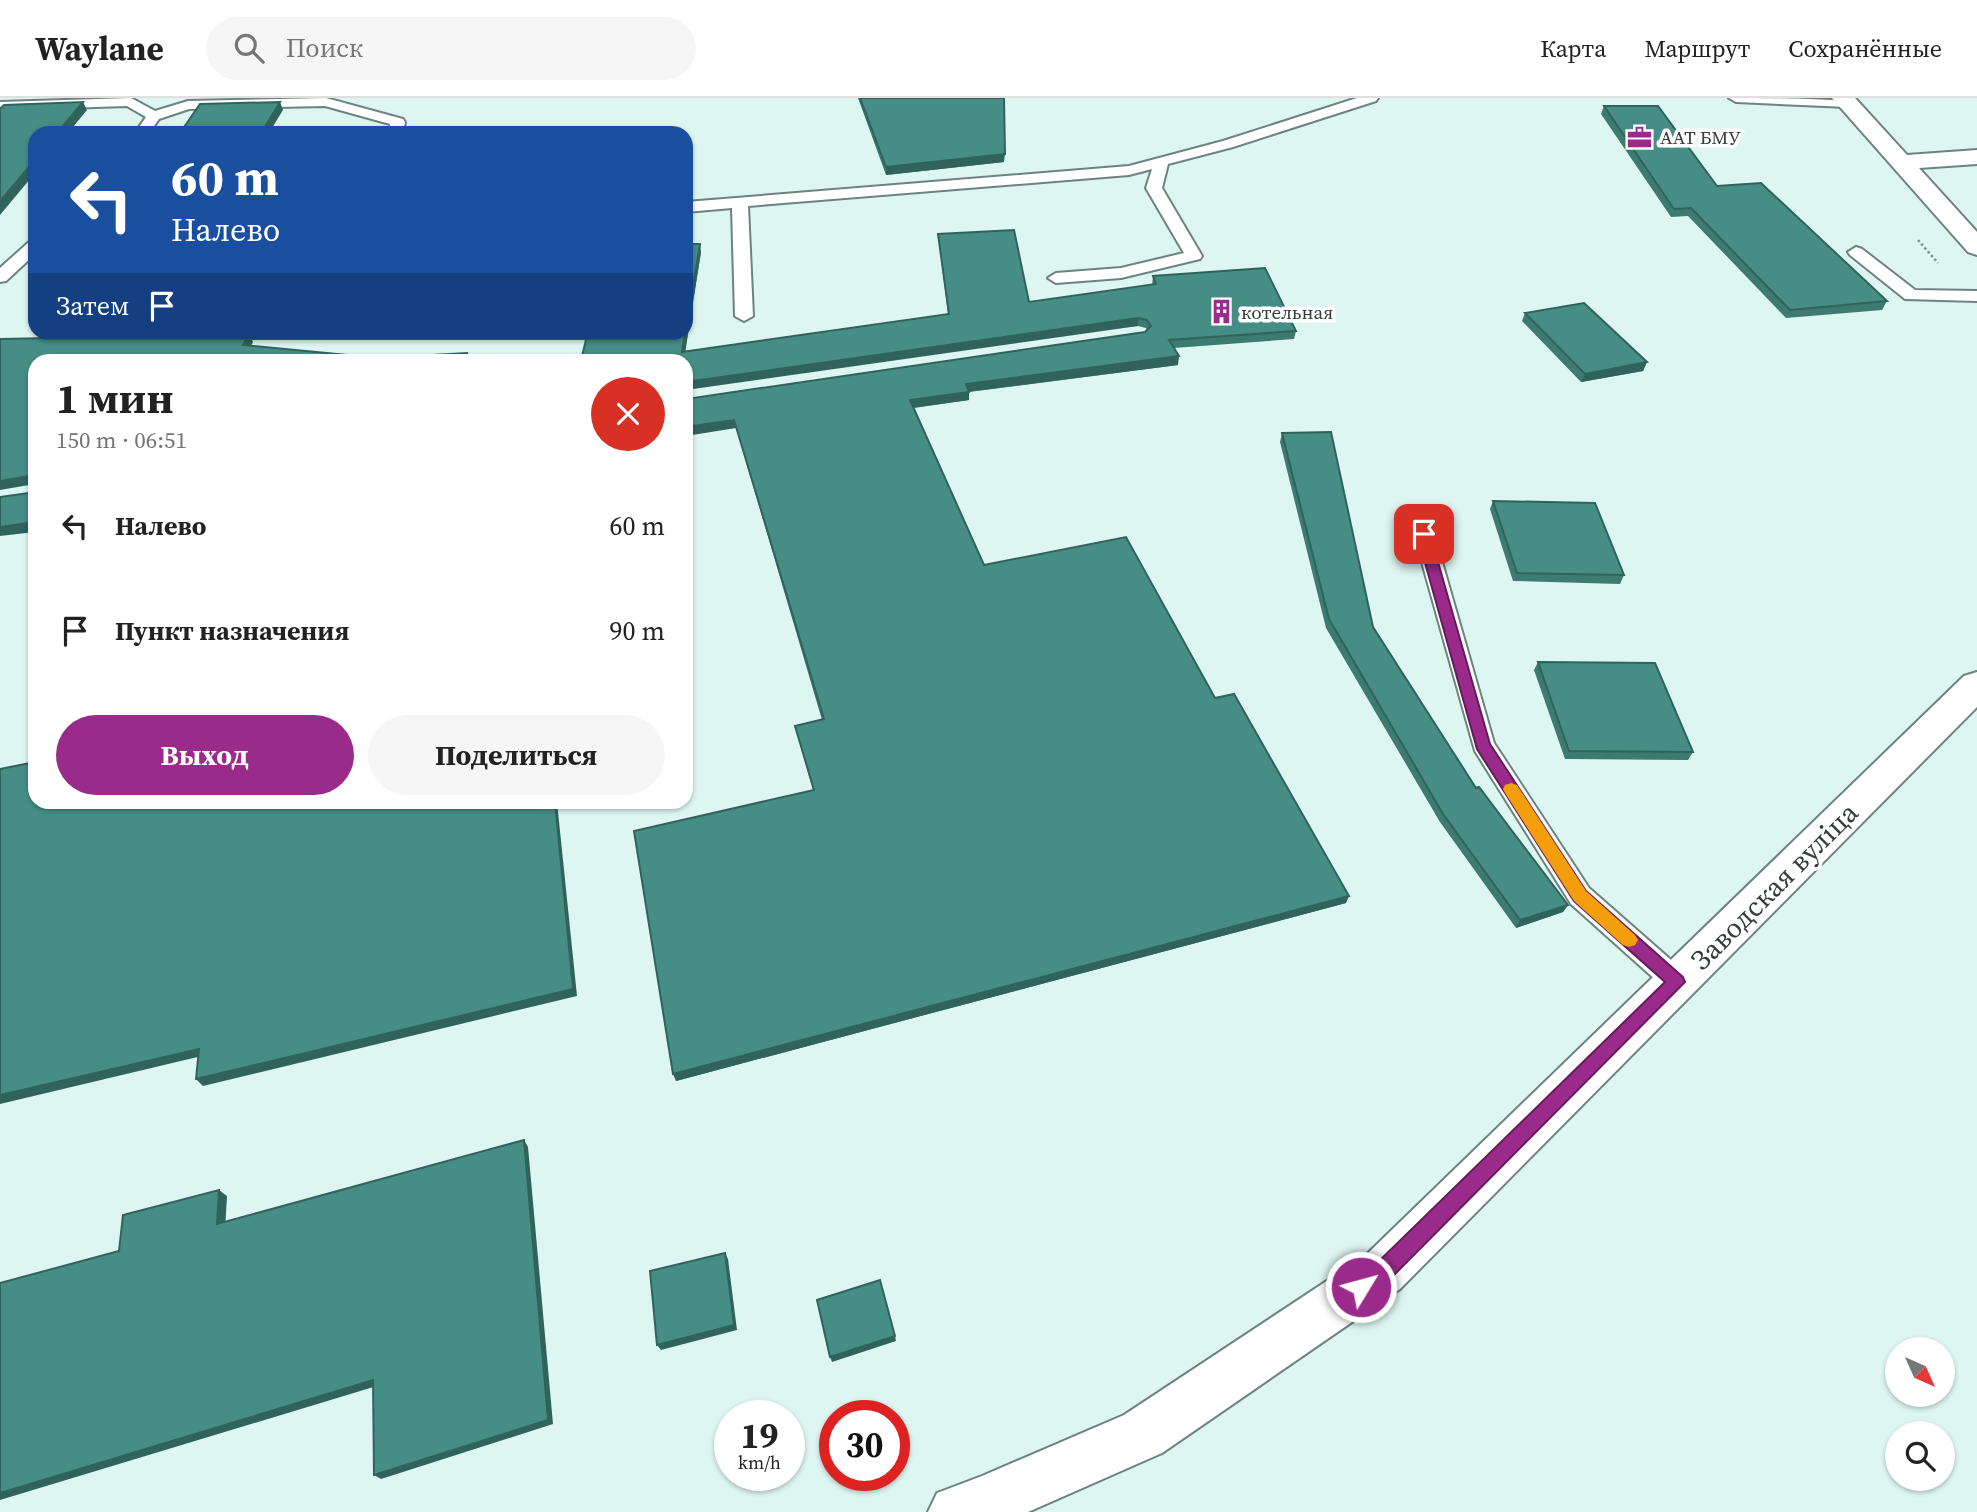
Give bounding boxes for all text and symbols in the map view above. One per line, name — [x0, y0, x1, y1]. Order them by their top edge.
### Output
search box — [206, 17, 696, 80]
text: Waylane — [35, 26, 164, 71]
icon: search — [230, 29, 268, 67]
text: Поиск — [286, 30, 363, 66]
text: Карта — [1540, 32, 1606, 65]
text: Маршрут — [1644, 32, 1750, 65]
text: Сохранённые — [1788, 32, 1942, 65]
office icon: ААТ БМУ — [1626, 123, 1654, 151]
place label: ААТ БМУ — [1660, 124, 1741, 150]
text: 60 m — [171, 144, 279, 211]
icon: left — [56, 154, 147, 245]
text: Налево — [171, 208, 280, 252]
icon: arrive — [143, 287, 181, 325]
text: Затем — [56, 288, 129, 324]
building icon: котельная — [1207, 298, 1235, 326]
place label: котельная — [1241, 299, 1333, 325]
text: 1 мин — [56, 369, 173, 427]
button: close — [591, 377, 665, 451]
text: 150 m · 06:51 — [56, 424, 187, 456]
pin — [1394, 504, 1454, 564]
icon: left — [56, 507, 94, 545]
text: Налево — [115, 508, 206, 544]
text: 60 m — [610, 508, 665, 544]
icon: arrive — [1405, 515, 1443, 553]
icon: arrive — [56, 612, 94, 650]
text: Пункт назначения — [115, 613, 349, 649]
text: 90 m — [610, 613, 665, 649]
button: Выход — [56, 715, 354, 795]
button: Поделиться — [368, 715, 665, 795]
street label: Заводская вуліца — [1682, 793, 1867, 978]
position arrow — [1324, 1250, 1398, 1324]
north arrow — [1885, 1337, 1955, 1407]
map controls — [1885, 1337, 1955, 1491]
speed limit sign: 30 — [819, 1400, 910, 1491]
text: 19 — [741, 1412, 778, 1460]
button: search — [1885, 1421, 1955, 1491]
text: km/h — [738, 1450, 781, 1475]

